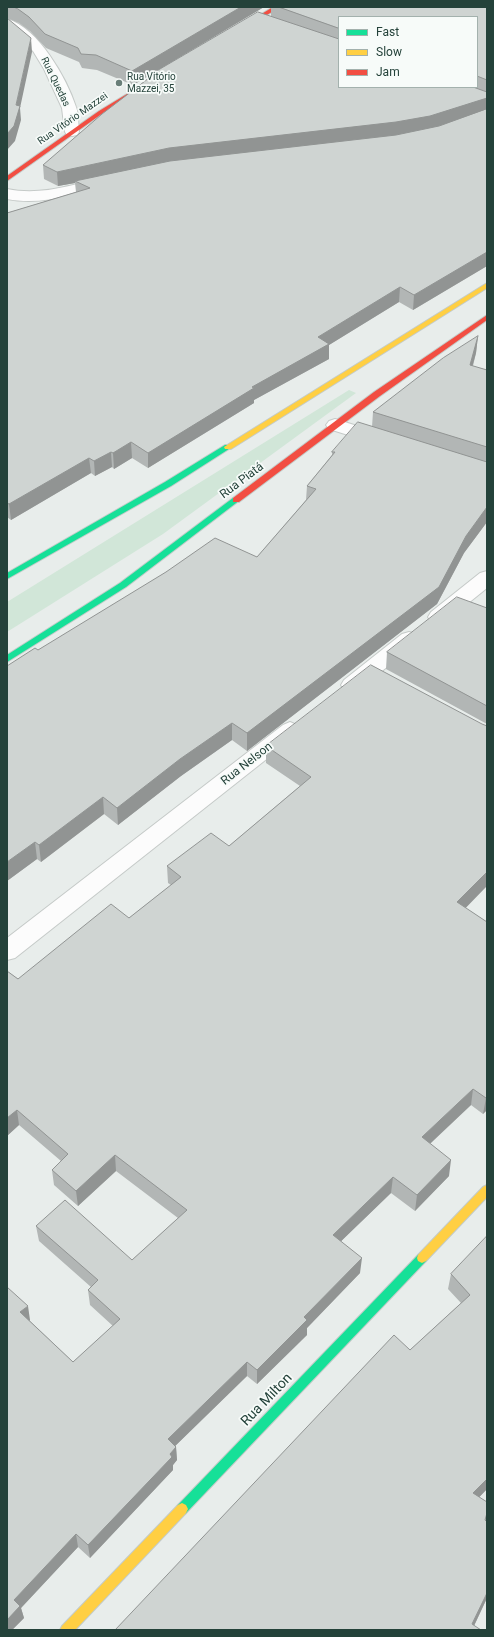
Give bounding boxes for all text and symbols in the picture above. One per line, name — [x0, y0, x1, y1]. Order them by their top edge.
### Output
legend — [338, 16, 478, 88]
text: Fast — [376, 25, 399, 39]
text: Slow — [376, 45, 402, 59]
street label: Rua Quedas — [38, 55, 72, 109]
text: Jam — [376, 65, 400, 79]
place label: Rua Vitório Mazzei, 35 — [127, 71, 176, 94]
marker: Rua Vitório Mazzei, 35 — [114, 78, 124, 88]
street label: Rua Vitório Mazzei — [36, 90, 110, 148]
street label: Rua Piatá — [217, 460, 267, 502]
street label: Rua Nelson — [219, 740, 275, 788]
street label: Rua Milton — [238, 1370, 296, 1430]

